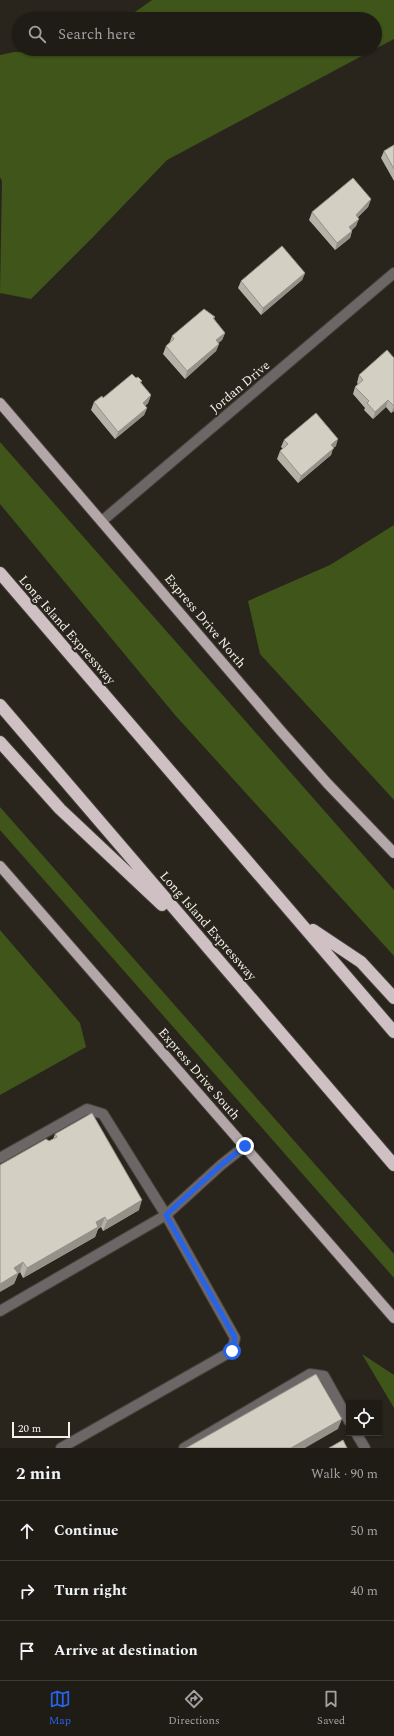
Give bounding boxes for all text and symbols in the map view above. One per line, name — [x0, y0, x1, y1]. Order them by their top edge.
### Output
search box — [12, 12, 382, 56]
icon: search — [26, 23, 48, 45]
text: Search here — [58, 23, 136, 46]
street label: Jordan Drive — [206, 356, 274, 418]
street label: Express Drive North — [159, 569, 251, 673]
street label: Long Island Expressway — [14, 571, 121, 690]
street label: Long Island Expressway — [155, 867, 262, 986]
street label: Express Drive South — [153, 1023, 245, 1125]
route end — [236, 1137, 254, 1155]
route start — [223, 1342, 241, 1360]
map controls — [346, 1400, 382, 1436]
button: locate — [346, 1400, 382, 1436]
scale bar — [12, 1420, 70, 1439]
text: 20 m — [18, 1420, 41, 1437]
text: 2 min — [16, 1461, 61, 1487]
text: Walk · 90 m — [311, 1464, 378, 1484]
text: Continue — [54, 1519, 119, 1542]
icon: ahead — [16, 1520, 38, 1542]
text: 50 m — [351, 1521, 378, 1541]
text: Turn right — [54, 1579, 127, 1602]
icon: right — [16, 1580, 38, 1602]
text: 40 m — [351, 1581, 378, 1601]
text: Arrive at destination — [54, 1639, 198, 1662]
icon: arrive — [16, 1640, 38, 1662]
tab: Map — [49, 1688, 71, 1729]
tab: Directions — [168, 1688, 220, 1729]
tab: Saved — [317, 1688, 345, 1729]

